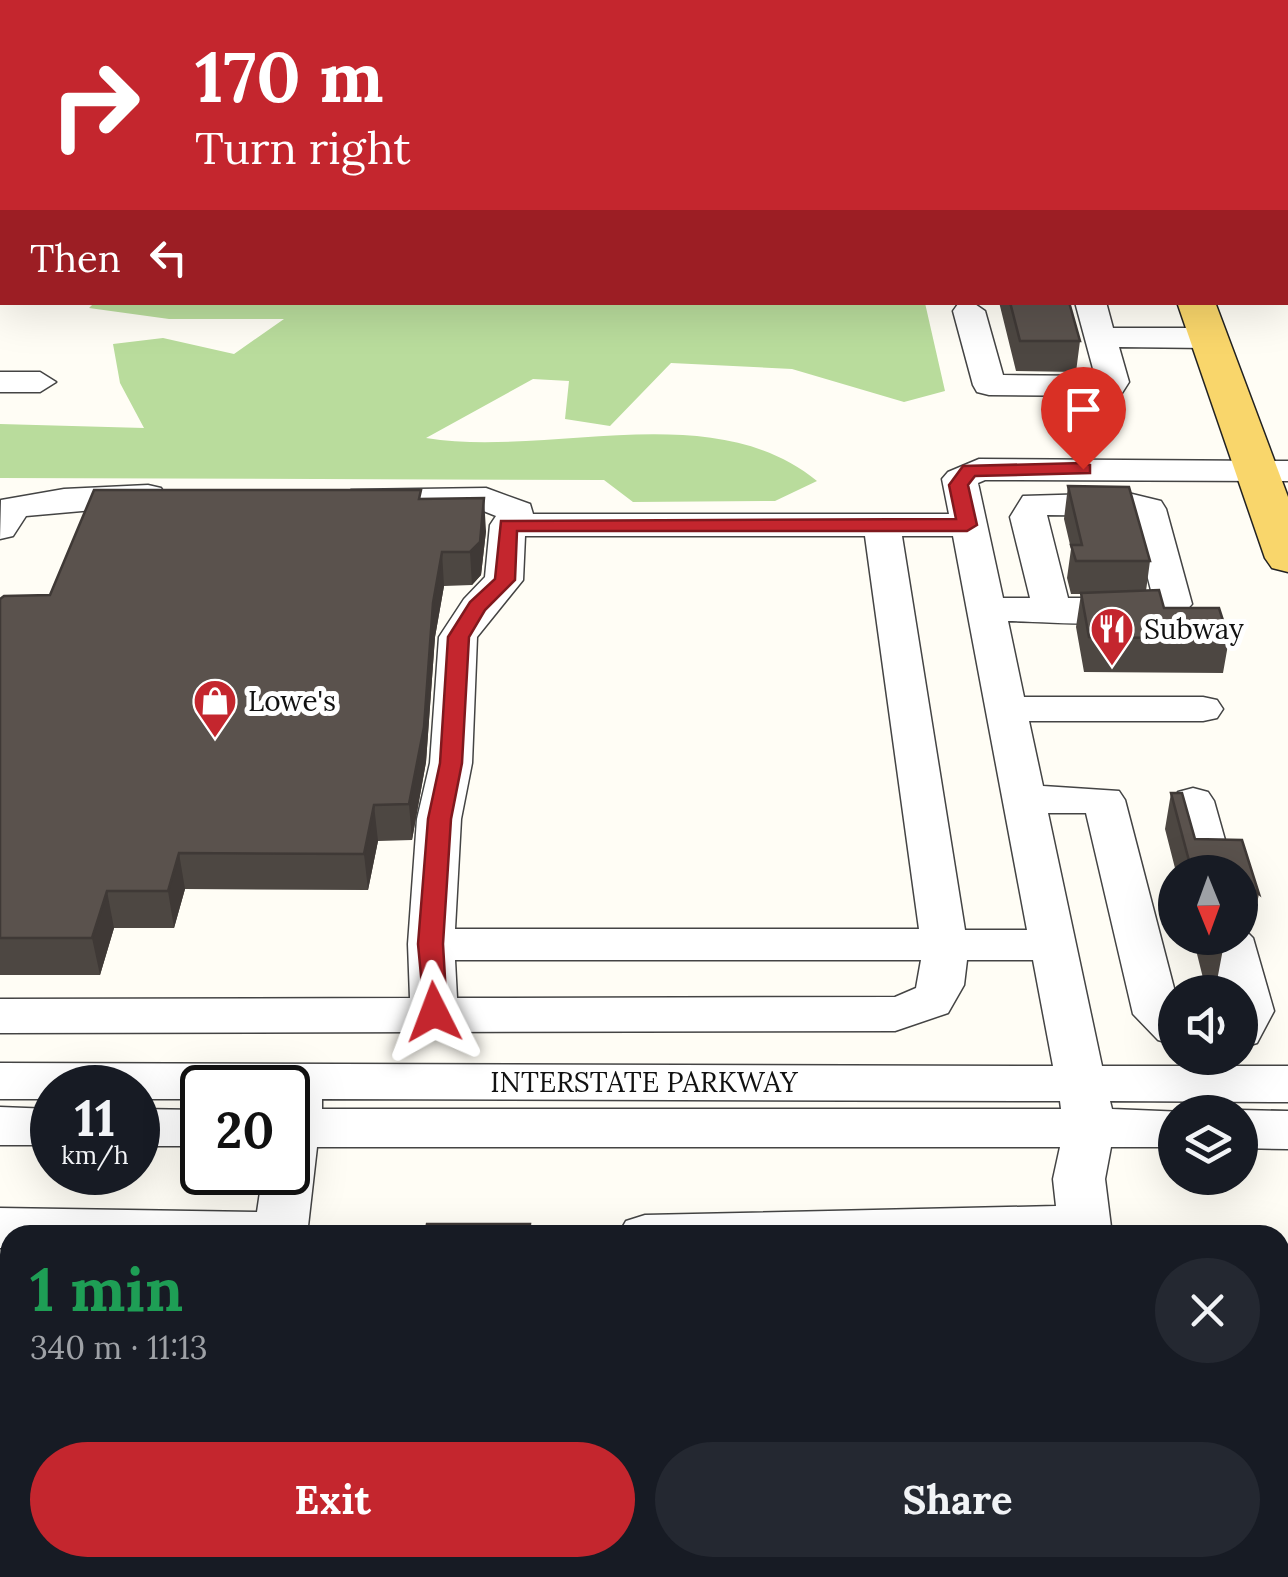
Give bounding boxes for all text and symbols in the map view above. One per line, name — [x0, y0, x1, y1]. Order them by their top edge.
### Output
text: 170 m — [195, 32, 384, 121]
icon: right — [30, 40, 160, 170]
text: Turn right — [195, 119, 411, 176]
icon: left — [141, 230, 196, 285]
text: Then — [30, 234, 121, 282]
pin — [1041, 367, 1126, 470]
icon: arrive — [1056, 382, 1111, 437]
restaurant icon: Subway — [1089, 606, 1135, 667]
place label: Subway — [1144, 611, 1244, 647]
shop icon: Lowe's — [192, 678, 238, 739]
place label: Lowe's — [248, 683, 336, 719]
north arrow — [1158, 855, 1258, 955]
map controls — [1158, 855, 1258, 1195]
position arrow — [382, 960, 486, 1064]
button: sound — [1158, 975, 1258, 1075]
street label: INTERSTATE PARKWAY — [490, 1064, 799, 1100]
speed limit sign: 20 — [180, 1065, 310, 1195]
text: 11 — [75, 1086, 115, 1150]
button: layers — [1158, 1095, 1258, 1195]
text: km/h — [61, 1139, 129, 1171]
text: 1 min — [30, 1251, 183, 1327]
button: close — [1155, 1258, 1260, 1363]
text: 340 m · 11:13 — [30, 1327, 208, 1368]
button: Exit — [30, 1442, 635, 1557]
button: Share — [655, 1442, 1260, 1557]

